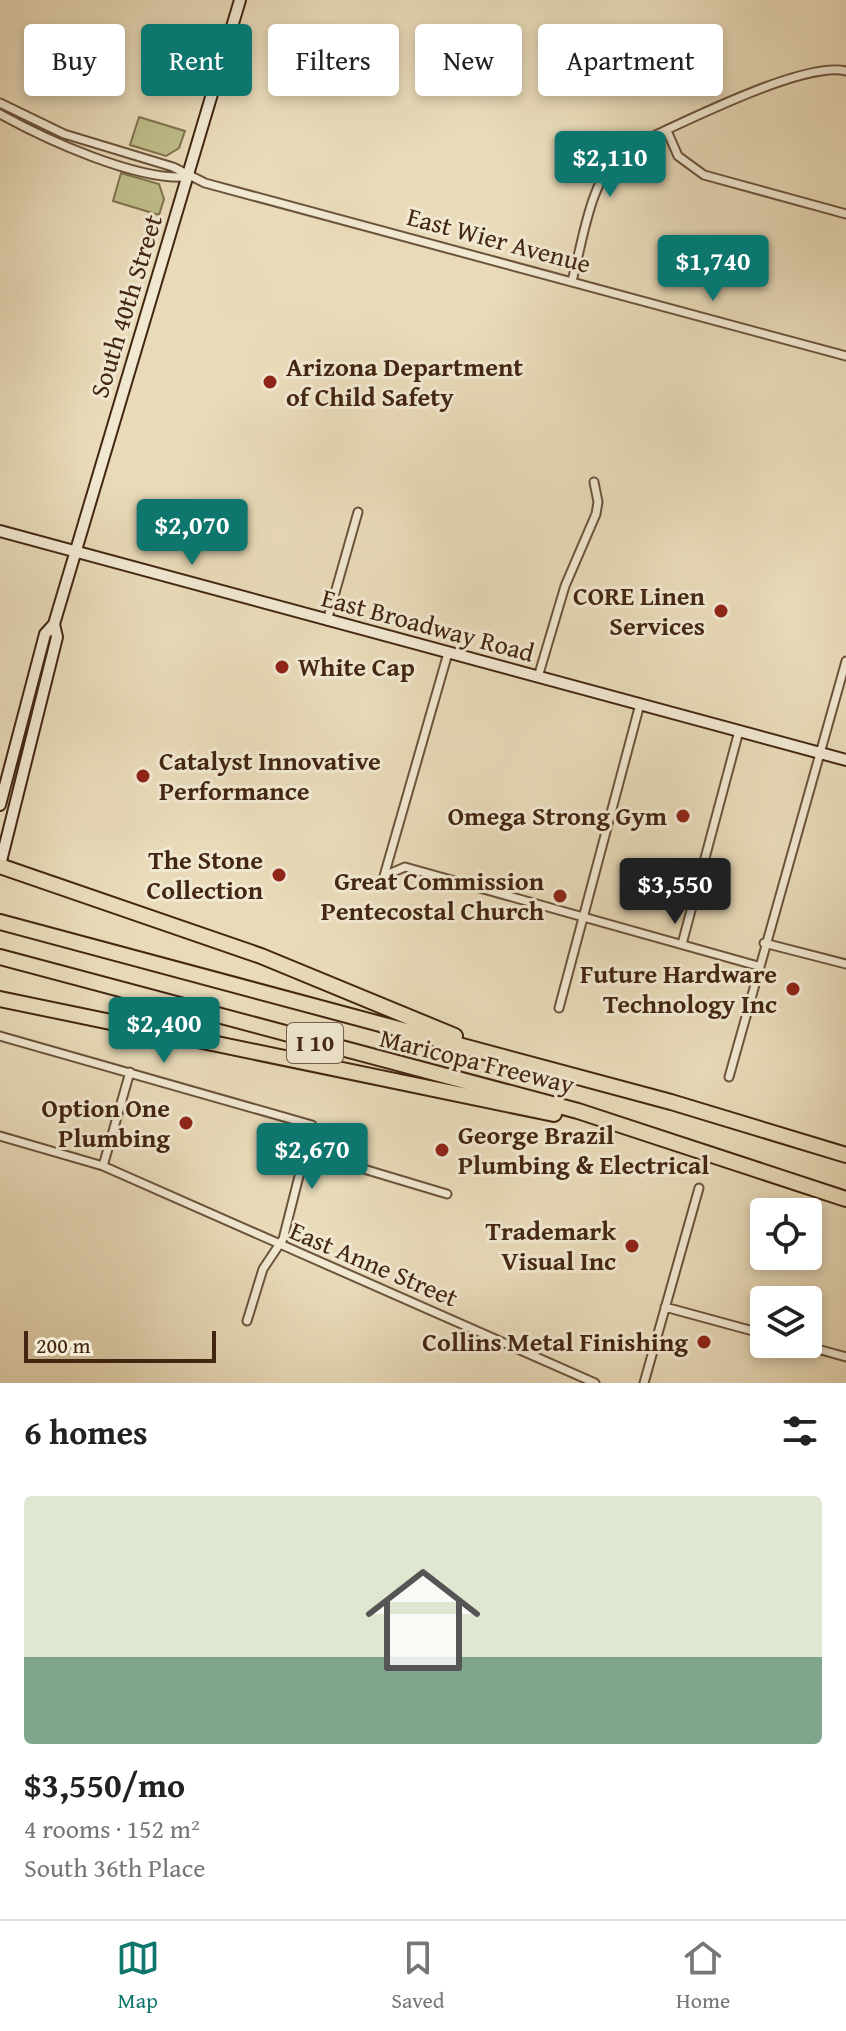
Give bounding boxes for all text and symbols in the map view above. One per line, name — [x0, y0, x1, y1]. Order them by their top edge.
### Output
chip: Buy — [24, 24, 125, 96]
chip: Rent — [141, 24, 252, 96]
chip: Filters — [268, 24, 399, 96]
chip: New — [415, 24, 522, 96]
chip: Apartment — [538, 24, 723, 96]
pin: $2,110 — [545, 131, 675, 199]
text: $2,110 — [573, 137, 647, 176]
street label: East Wier Avenue — [403, 196, 595, 283]
street label: South 40th Street — [79, 209, 172, 402]
pin: $1,740 — [648, 235, 778, 303]
text: $1,740 — [676, 241, 750, 280]
place label: Arizona Department of Child Safety — [286, 347, 523, 416]
marker: Arizona Department of Child Safety — [261, 373, 279, 391]
pin: $2,070 — [127, 499, 257, 567]
text: $2,070 — [155, 505, 229, 544]
place label: CORE Linen Services — [573, 576, 706, 645]
street label: East Broadway Road — [318, 577, 539, 672]
marker: CORE Linen Services — [712, 602, 730, 620]
place label: White Cap — [298, 647, 415, 686]
marker: White Cap — [273, 658, 291, 676]
place label: Catalyst Innovative Performance — [159, 741, 381, 810]
marker: Catalyst Innovative Performance — [134, 767, 152, 785]
place label: Omega Strong Gym — [448, 796, 668, 835]
marker: Omega Strong Gym — [674, 807, 692, 825]
place label: The Stone Collection — [146, 840, 264, 909]
pin: $3,550 — [610, 858, 740, 926]
place label: Great Commission Pentecostal Church — [321, 861, 545, 930]
text: $3,550 — [638, 864, 712, 903]
marker: The Stone Collection — [270, 866, 288, 884]
marker: Great Commission Pentecostal Church — [551, 887, 569, 905]
place label: Future Hardware Technology Inc — [580, 954, 777, 1023]
marker: Future Hardware Technology Inc — [784, 980, 802, 998]
pin: $2,400 — [99, 997, 229, 1065]
text: $2,400 — [127, 1003, 201, 1042]
street label: Maricopa Freeway — [376, 1018, 579, 1104]
road number: I 10 — [287, 1023, 343, 1063]
place label: Option One Plumbing — [42, 1088, 170, 1157]
marker: Option One Plumbing — [177, 1114, 195, 1132]
place label: George Brazil Plumbing & Electrical — [458, 1115, 709, 1184]
pin: $2,670 — [247, 1123, 377, 1191]
text: $2,670 — [275, 1129, 349, 1168]
marker: George Brazil Plumbing & Electrical — [433, 1141, 451, 1159]
map controls — [750, 1198, 822, 1358]
button: locate — [750, 1198, 822, 1270]
street label: East Anne Street — [284, 1211, 464, 1317]
place label: Trademark Visual Inc — [486, 1211, 616, 1280]
marker: Trademark Visual Inc — [623, 1237, 641, 1255]
button: layers — [750, 1286, 822, 1358]
place label: Collins Metal Finishing — [422, 1322, 688, 1361]
scale bar — [24, 1327, 216, 1363]
text: 200 m — [36, 1329, 91, 1361]
marker: Collins Metal Finishing — [695, 1333, 713, 1351]
text: 6 homes — [24, 1407, 148, 1456]
icon: filters — [778, 1409, 822, 1453]
icon: home — [351, 1548, 495, 1692]
text: $3,550/mo — [24, 1760, 185, 1809]
text: 4 rooms · 152 m² — [24, 1809, 200, 1848]
text: South 36th Place — [24, 1848, 205, 1887]
tab: Map — [116, 1936, 160, 2016]
tab: Saved — [391, 1936, 445, 2016]
tab: Home — [676, 1936, 730, 2016]

